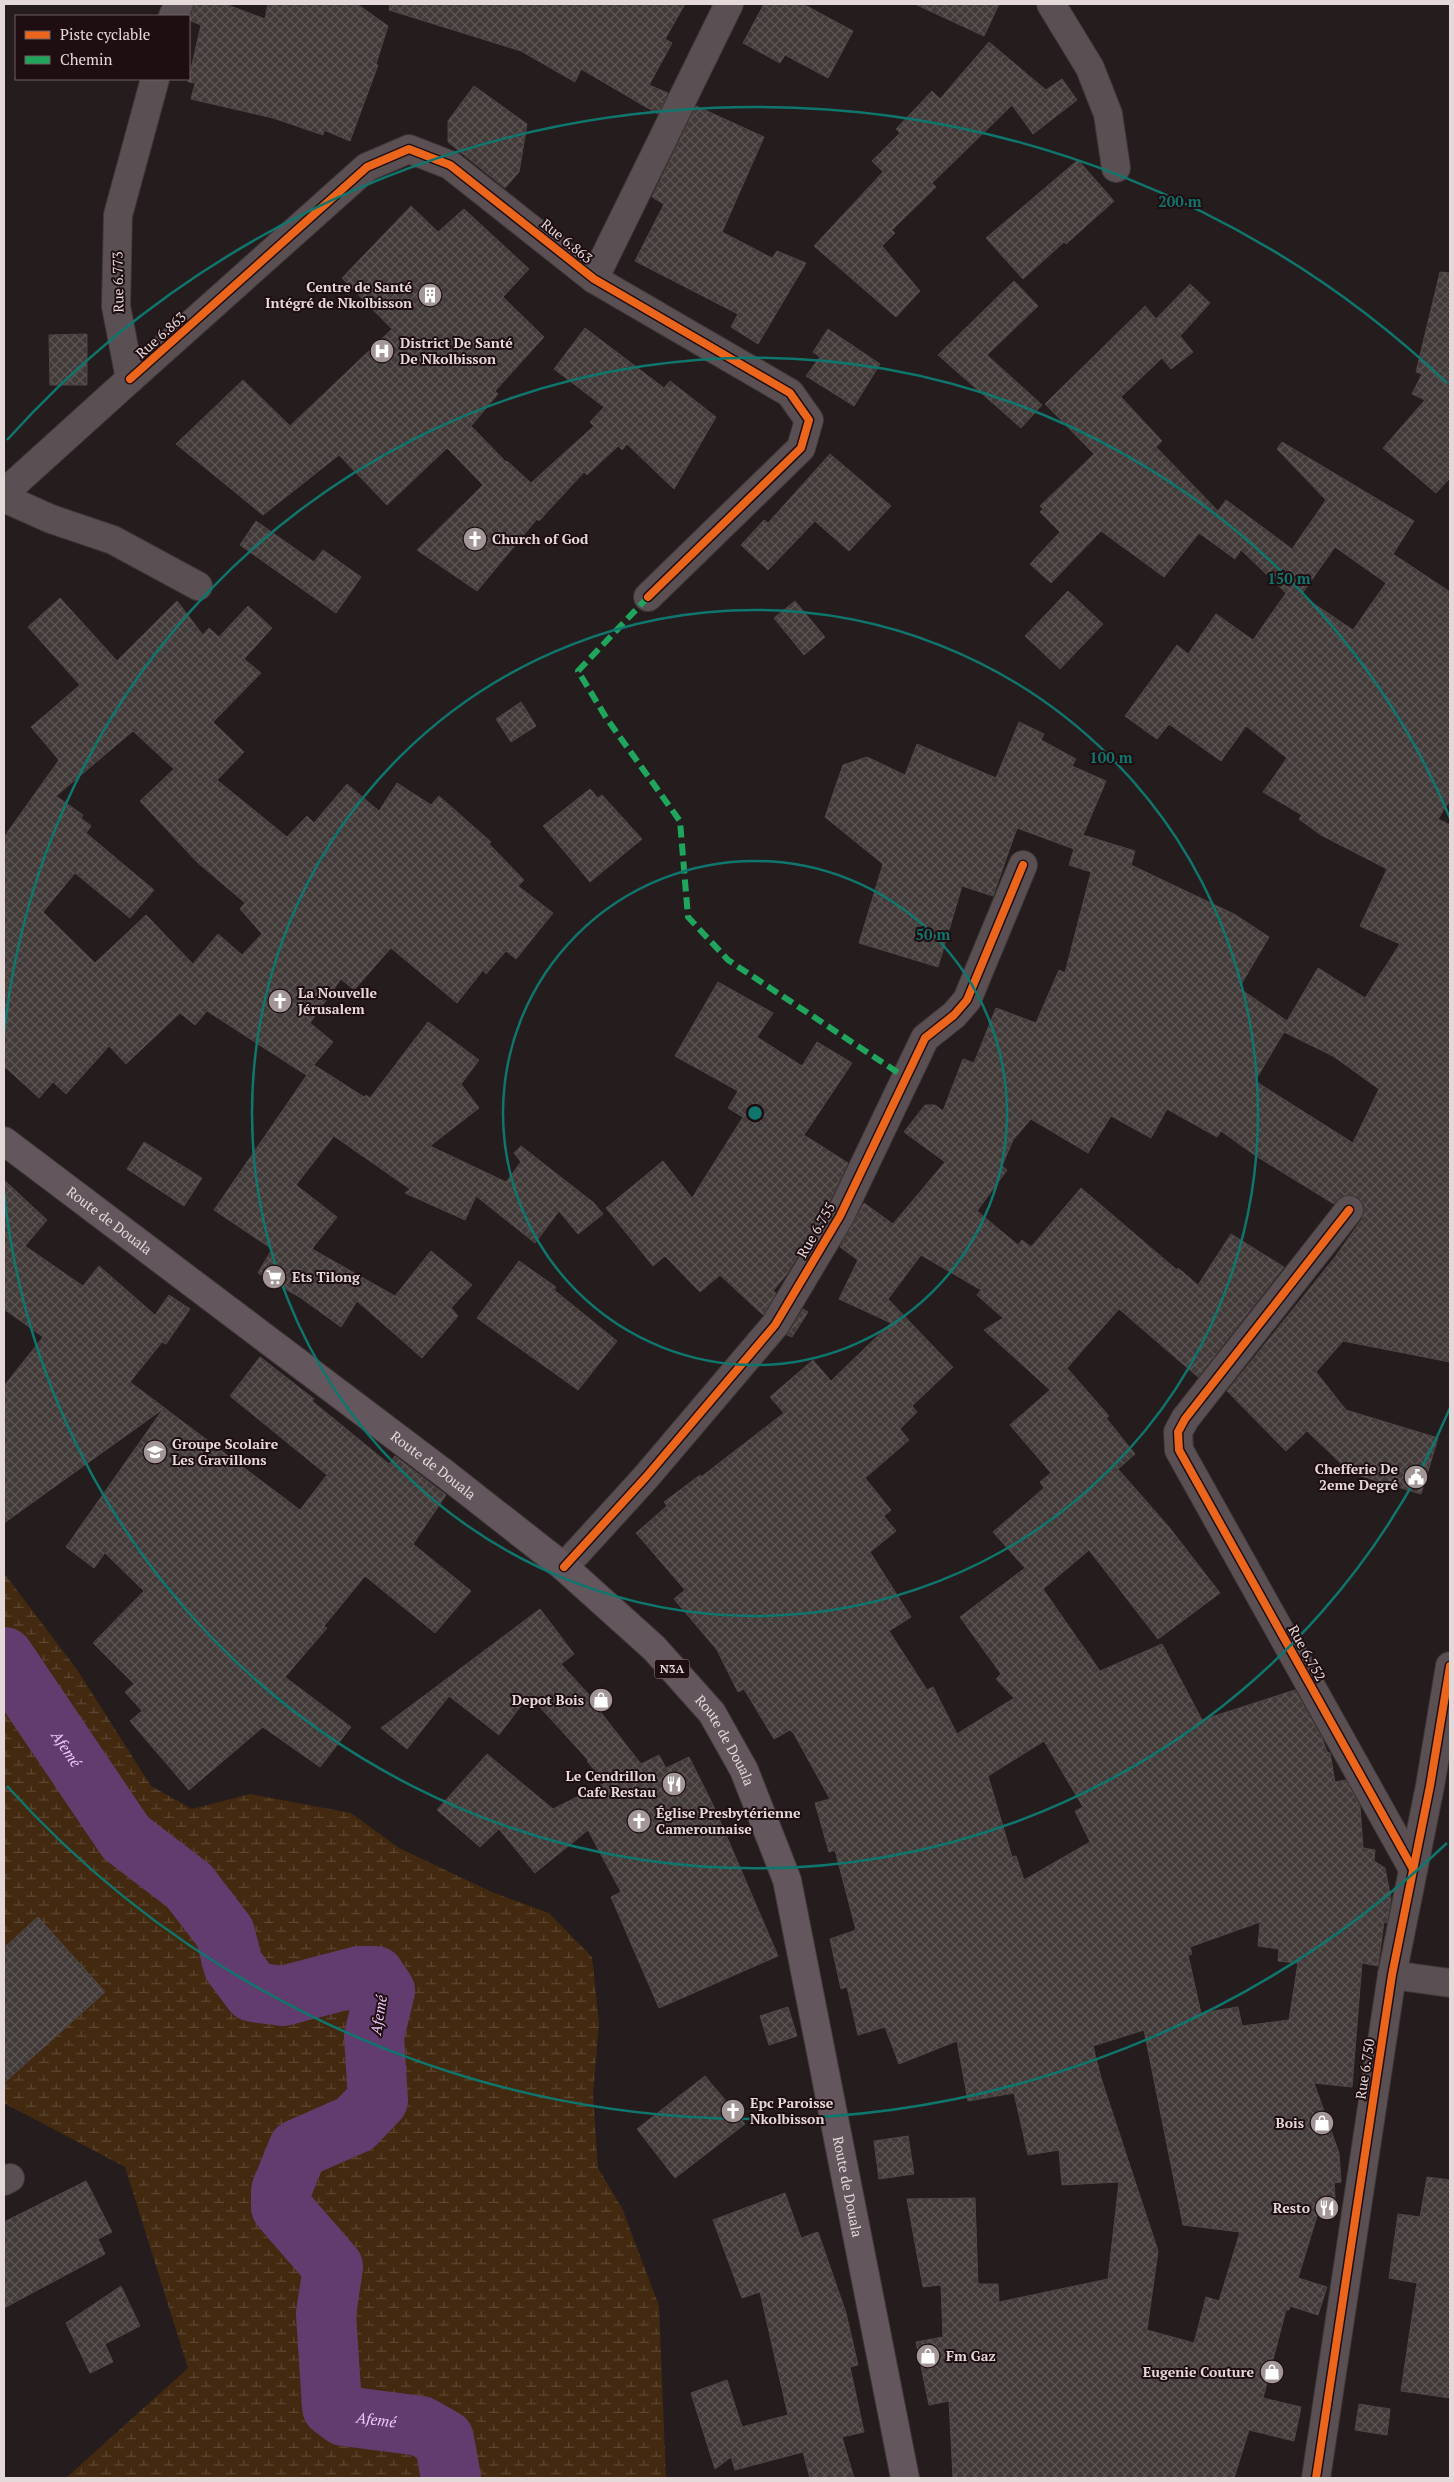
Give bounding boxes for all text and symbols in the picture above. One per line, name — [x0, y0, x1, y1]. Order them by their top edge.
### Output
legend — [15, 15, 190, 80]
text: Piste cyclable — [60, 24, 150, 44]
text: Chemin — [60, 49, 112, 69]
text: 200 m — [1158, 191, 1202, 211]
street label: Rue 6.863 — [538, 214, 597, 267]
street label: Rue 6.773 — [107, 251, 128, 313]
place label: Centre de Santé Intégré de Nkolbisson — [265, 277, 412, 312]
building icon: Centre de Santé Intégré de Nkolbisson — [417, 282, 443, 308]
street label: Rue 6.863 — [132, 307, 190, 362]
place label: District De Santé De Nkolbisson — [400, 333, 513, 368]
hospital icon: District De Santé De Nkolbisson — [369, 338, 395, 364]
church icon: Church of God — [462, 526, 488, 552]
place label: Church of God — [492, 529, 589, 548]
text: 150 m — [1267, 568, 1311, 588]
text: 100 m — [1089, 747, 1133, 767]
text: 50 m — [916, 924, 951, 944]
place label: La Nouvelle Jérusalem — [298, 983, 378, 1018]
church icon: La Nouvelle Jérusalem — [267, 988, 293, 1014]
centre of rings — [746, 1104, 764, 1122]
street label: Route de Douala — [63, 1182, 156, 1259]
street label: Rue 6.755 — [792, 1199, 839, 1261]
supermarket icon: Ets Tilong — [261, 1264, 287, 1290]
place label: Ets Tilong — [292, 1267, 361, 1286]
street label: Route de Douala — [387, 1426, 480, 1504]
place label: Groupe Scolaire Les Gravillons — [172, 1434, 279, 1469]
school or university icon: Groupe Scolaire Les Gravillons — [142, 1439, 168, 1465]
place label: Chefferie De 2eme Degré — [1315, 1459, 1398, 1494]
public building icon: Chefferie De 2eme Degré — [1403, 1464, 1429, 1490]
street label: Rue 6.752 — [1284, 1621, 1331, 1684]
road number: N3A — [654, 1660, 690, 1678]
shop icon: Depot Bois — [588, 1687, 614, 1713]
place label: Depot Bois — [512, 1690, 584, 1709]
street label: Route de Douala — [691, 1691, 759, 1788]
water label: Afemé — [47, 1725, 87, 1772]
place label: Le Cendrillon Cafe Restau — [565, 1766, 656, 1801]
restaurant icon: Le Cendrillon Cafe Restau — [661, 1771, 687, 1797]
place label: Église Presbytérienne Camerounaise — [656, 1803, 801, 1838]
church icon: Église Presbytérienne Camerounaise — [626, 1808, 652, 1834]
water label: Afemé — [365, 1992, 391, 2037]
street label: Rue 6.750 — [1350, 2037, 1379, 2101]
place label: Epc Paroisse Nkolbisson — [750, 2093, 834, 2128]
church icon: Epc Paroisse Nkolbisson — [720, 2098, 746, 2124]
shop icon: Bois — [1309, 2110, 1335, 2136]
place label: Bois — [1276, 2113, 1304, 2132]
street label: Route de Douala — [829, 2135, 867, 2239]
restaurant icon: Resto — [1314, 2195, 1340, 2221]
place label: Resto — [1273, 2198, 1310, 2217]
shop icon: Fm Gaz — [915, 2343, 941, 2369]
place label: Fm Gaz — [946, 2346, 996, 2365]
shop icon: Eugenie Couture — [1259, 2359, 1285, 2385]
place label: Eugenie Couture — [1143, 2362, 1254, 2381]
water label: Afemé — [354, 2407, 399, 2432]

